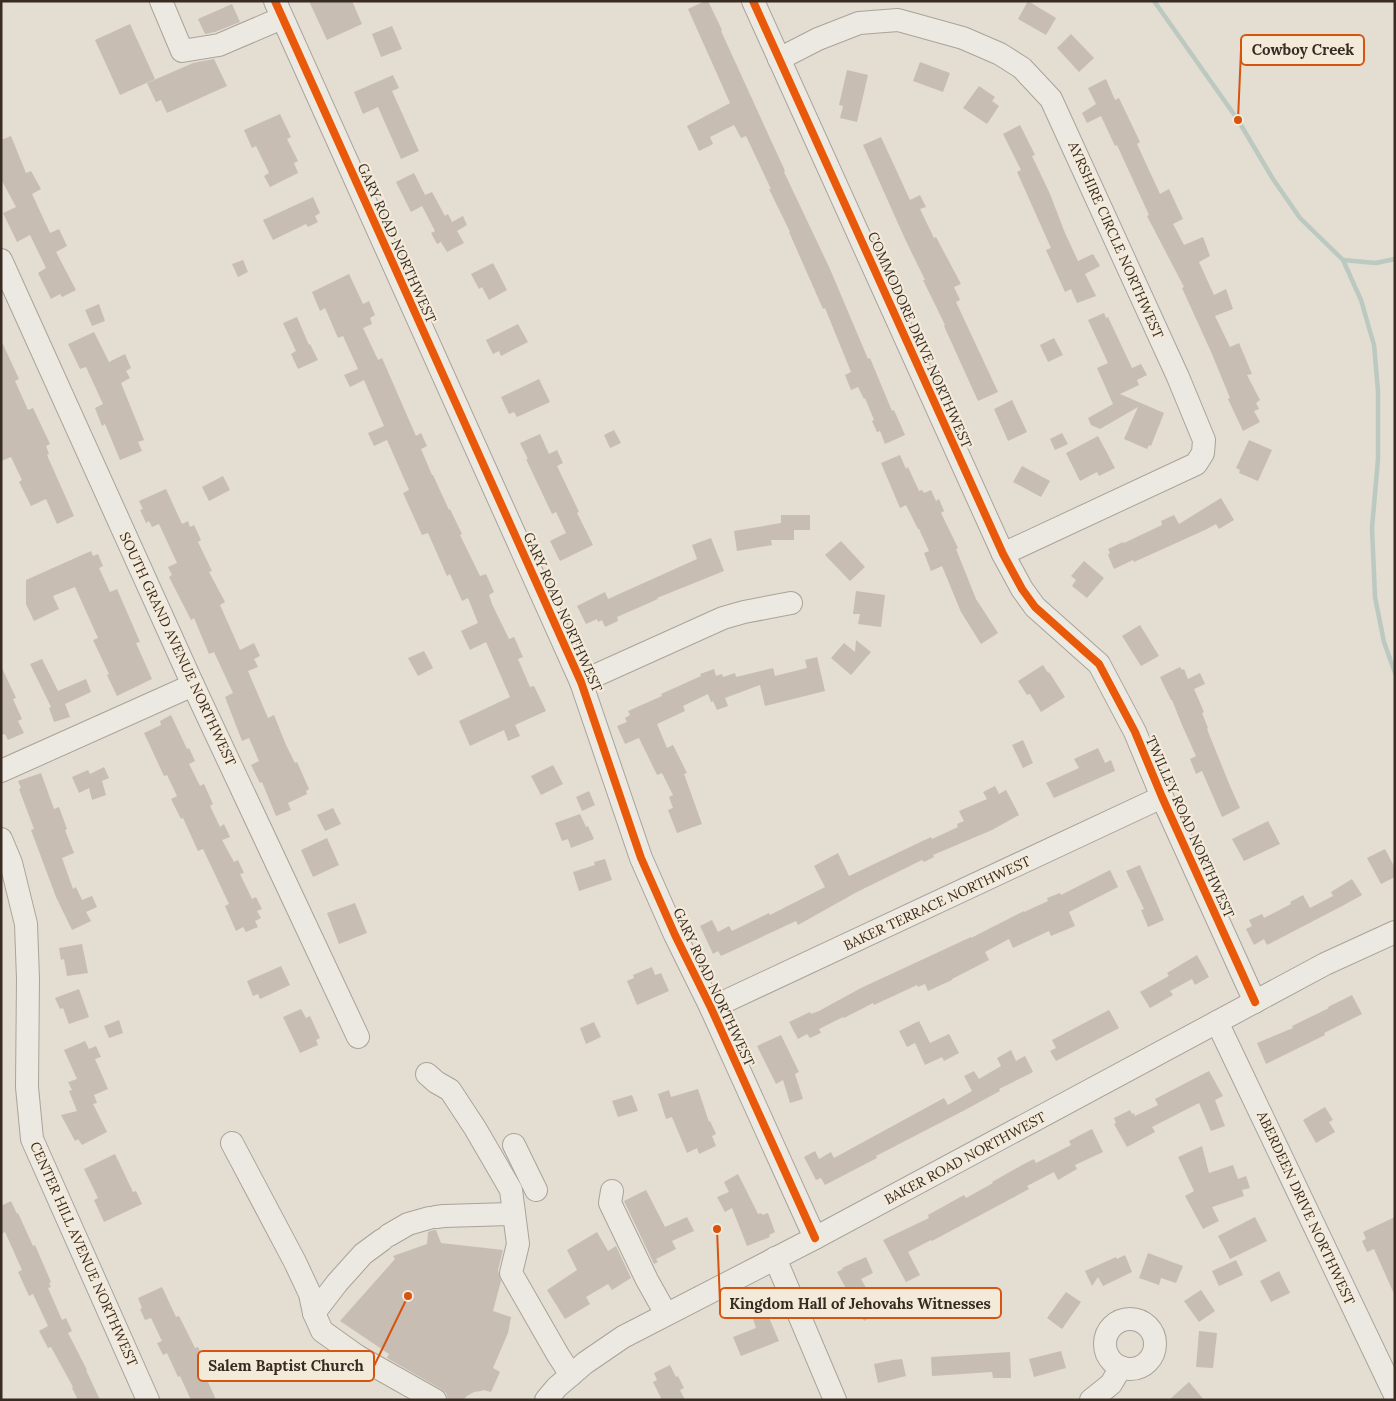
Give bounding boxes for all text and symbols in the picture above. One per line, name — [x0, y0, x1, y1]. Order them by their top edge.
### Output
callout: Cowboy Creek — [1241, 35, 1364, 65]
text: Cowboy Creek — [1252, 40, 1354, 59]
street label: AYRSHIRE CIRCLE NORTHWEST — [1064, 138, 1168, 341]
street label: GARY ROAD NORTHWEST — [354, 160, 440, 326]
street label: COMMODORE DRIVE NORTHWEST — [864, 229, 976, 451]
street label: SOUTH GRAND AVENUE NORTHWEST — [116, 529, 240, 769]
street label: GARY ROAD NORTHWEST — [520, 529, 606, 695]
street label: TWILLEY ROAD NORTHWEST — [1142, 733, 1238, 921]
street label: BAKER TERRACE NORTHWEST — [841, 852, 1033, 954]
street label: GARY ROAD NORTHWEST — [669, 905, 759, 1069]
street label: ABERDEEN DRIVE NORTHWEST — [1253, 1107, 1359, 1308]
street label: BAKER ROAD NORTHWEST — [881, 1108, 1049, 1208]
street label: CENTER HILL AVENUE NORTHWEST — [26, 1139, 142, 1369]
callout: Kingdom Hall of Jehovahs Witnesses — [720, 1288, 1001, 1318]
text: Kingdom Hall of Jehovahs Witnesses — [729, 1294, 991, 1313]
callout: Salem Baptist Church — [198, 1351, 374, 1381]
text: Salem Baptist Church — [208, 1356, 364, 1375]

